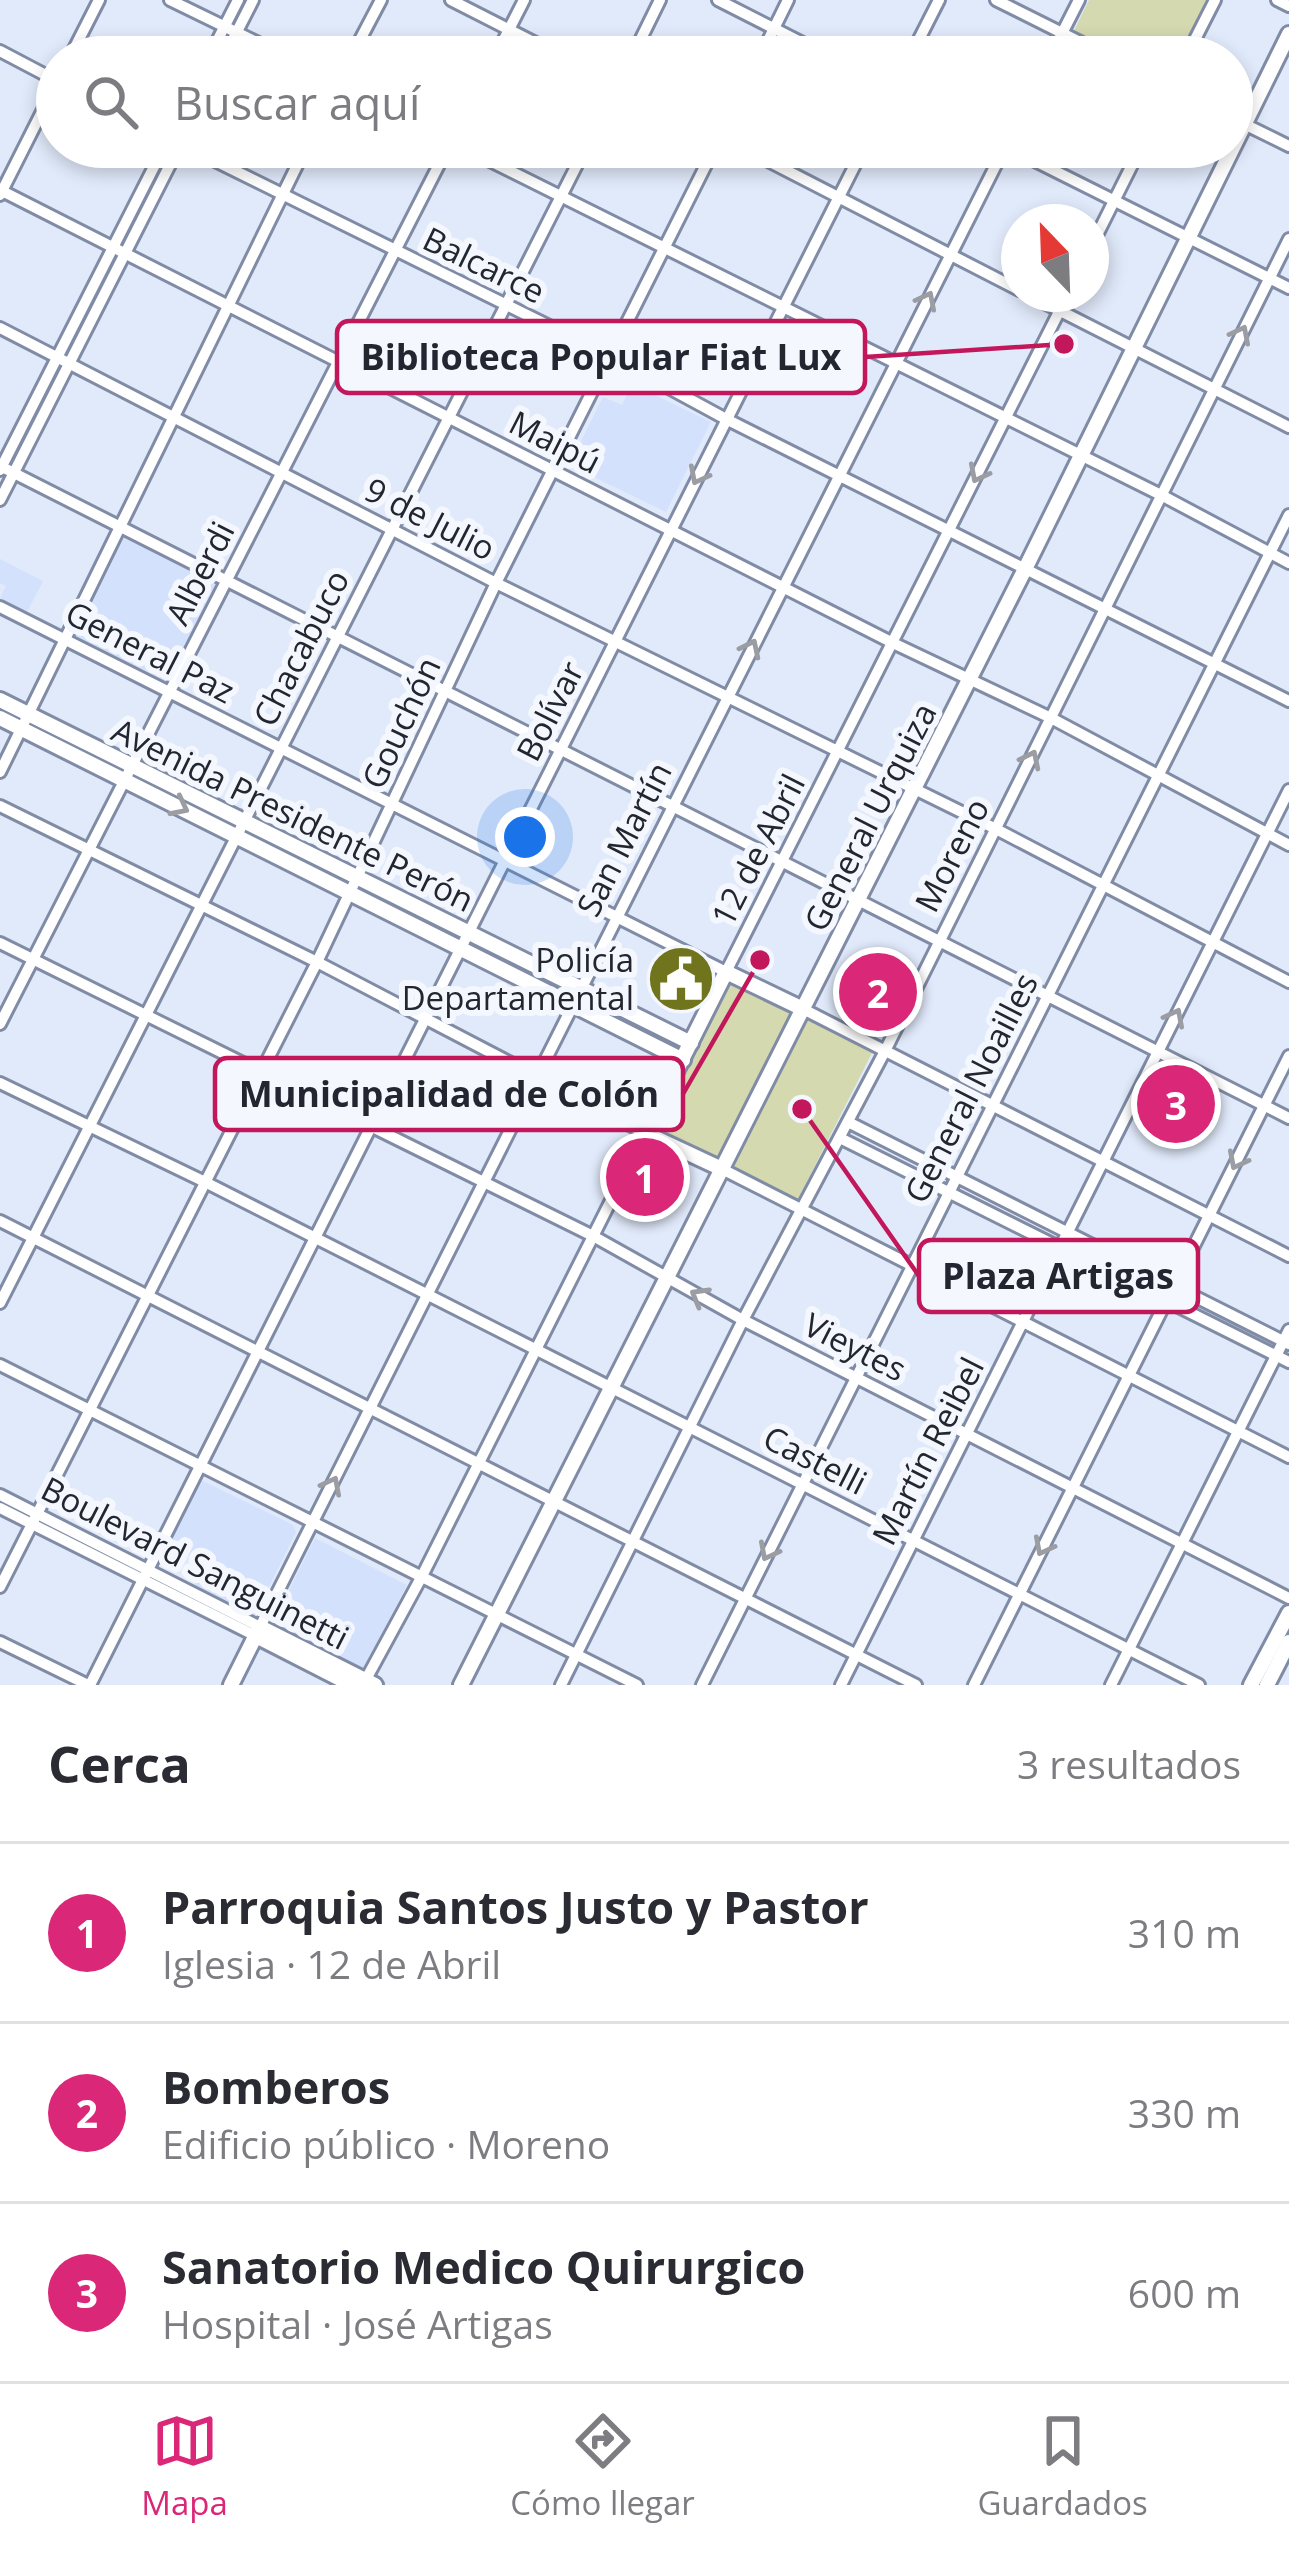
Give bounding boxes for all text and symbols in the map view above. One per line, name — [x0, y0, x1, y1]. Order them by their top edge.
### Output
search box — [36, 36, 1253, 168]
icon: search — [78, 69, 144, 135]
text: Buscar aquí — [174, 72, 420, 133]
north arrow — [1001, 204, 1109, 312]
street label: Balcarce — [416, 216, 552, 313]
one-way arrow — [912, 291, 936, 312]
callout: Biblioteca Popular Fiat Lux — [337, 321, 865, 393]
one-way arrow — [1226, 325, 1250, 346]
text: Biblioteca Popular Fiat Lux — [361, 332, 842, 381]
street label: Maipú — [502, 400, 609, 484]
one-way arrow — [968, 462, 992, 483]
one-way arrow — [688, 464, 712, 485]
street label: 9 de Julio — [357, 467, 503, 570]
street label: Alberdi — [155, 514, 245, 632]
street label: Chacabuco — [242, 562, 359, 734]
street label: General Paz — [58, 590, 242, 713]
one-way arrow — [737, 639, 760, 661]
street label: Gouchón — [351, 650, 451, 796]
street label: Bolívar — [505, 653, 594, 768]
street label: General Urquiza — [793, 695, 946, 938]
street label: Avenida Presidente Perón — [105, 707, 482, 922]
one-way arrow — [1017, 750, 1040, 771]
street label: San Martín — [566, 754, 682, 923]
street label: 12 de Abril — [700, 766, 815, 933]
street label: Moreno — [904, 790, 999, 919]
one-way arrow — [168, 793, 189, 816]
your location — [495, 807, 555, 867]
place label: Policía Departamental — [402, 937, 634, 1020]
public building icon: Policía Departamental — [646, 944, 716, 1014]
pin: 2 — [839, 947, 917, 1037]
street label: General Noailles — [893, 965, 1048, 1210]
one-way arrow — [1161, 1008, 1185, 1029]
callout: Municipalidad de Colón — [215, 1058, 683, 1130]
pin: 3 — [1137, 1059, 1215, 1149]
text: Municipalidad de Colón — [239, 1069, 659, 1118]
pin: 1 — [606, 1132, 684, 1222]
one-way arrow — [1228, 1148, 1251, 1170]
callout: Plaza Artigas — [919, 1240, 1198, 1312]
text: Plaza Artigas — [942, 1251, 1174, 1300]
one-way arrow — [690, 1287, 712, 1310]
street label: Vieytes — [796, 1302, 914, 1391]
street label: Martín Reibel — [861, 1349, 994, 1552]
street label: Castelli — [756, 1415, 875, 1505]
street label: Boulevard Sanguinetti — [34, 1466, 357, 1660]
one-way arrow — [318, 1476, 342, 1497]
one-way arrow — [1034, 1535, 1057, 1556]
one-way arrow — [759, 1540, 783, 1561]
text: Cerca — [48, 1728, 191, 1798]
text: 3 resultados — [1017, 1737, 1241, 1790]
text: Parroquia Santos Justo y Pastor — [162, 1876, 869, 1937]
text: 1 — [76, 1906, 98, 1959]
text: 310 m — [1128, 1906, 1241, 1959]
text: Iglesia · 12 de Abril — [162, 1937, 501, 1990]
text: Bomberos — [162, 2056, 390, 2117]
text: 2 — [76, 2086, 98, 2139]
text: 330 m — [1128, 2086, 1241, 2139]
text: Edificio público · Moreno — [162, 2117, 610, 2170]
text: Sanatorio Medico Quirurgico — [162, 2236, 805, 2297]
text: 3 — [76, 2266, 98, 2319]
text: 600 m — [1128, 2266, 1241, 2319]
text: Hospital · José Artigas — [162, 2297, 553, 2350]
tab: Mapa — [141, 2408, 228, 2525]
tab: Cómo llegar — [510, 2408, 695, 2525]
tab: Guardados — [977, 2408, 1148, 2525]

